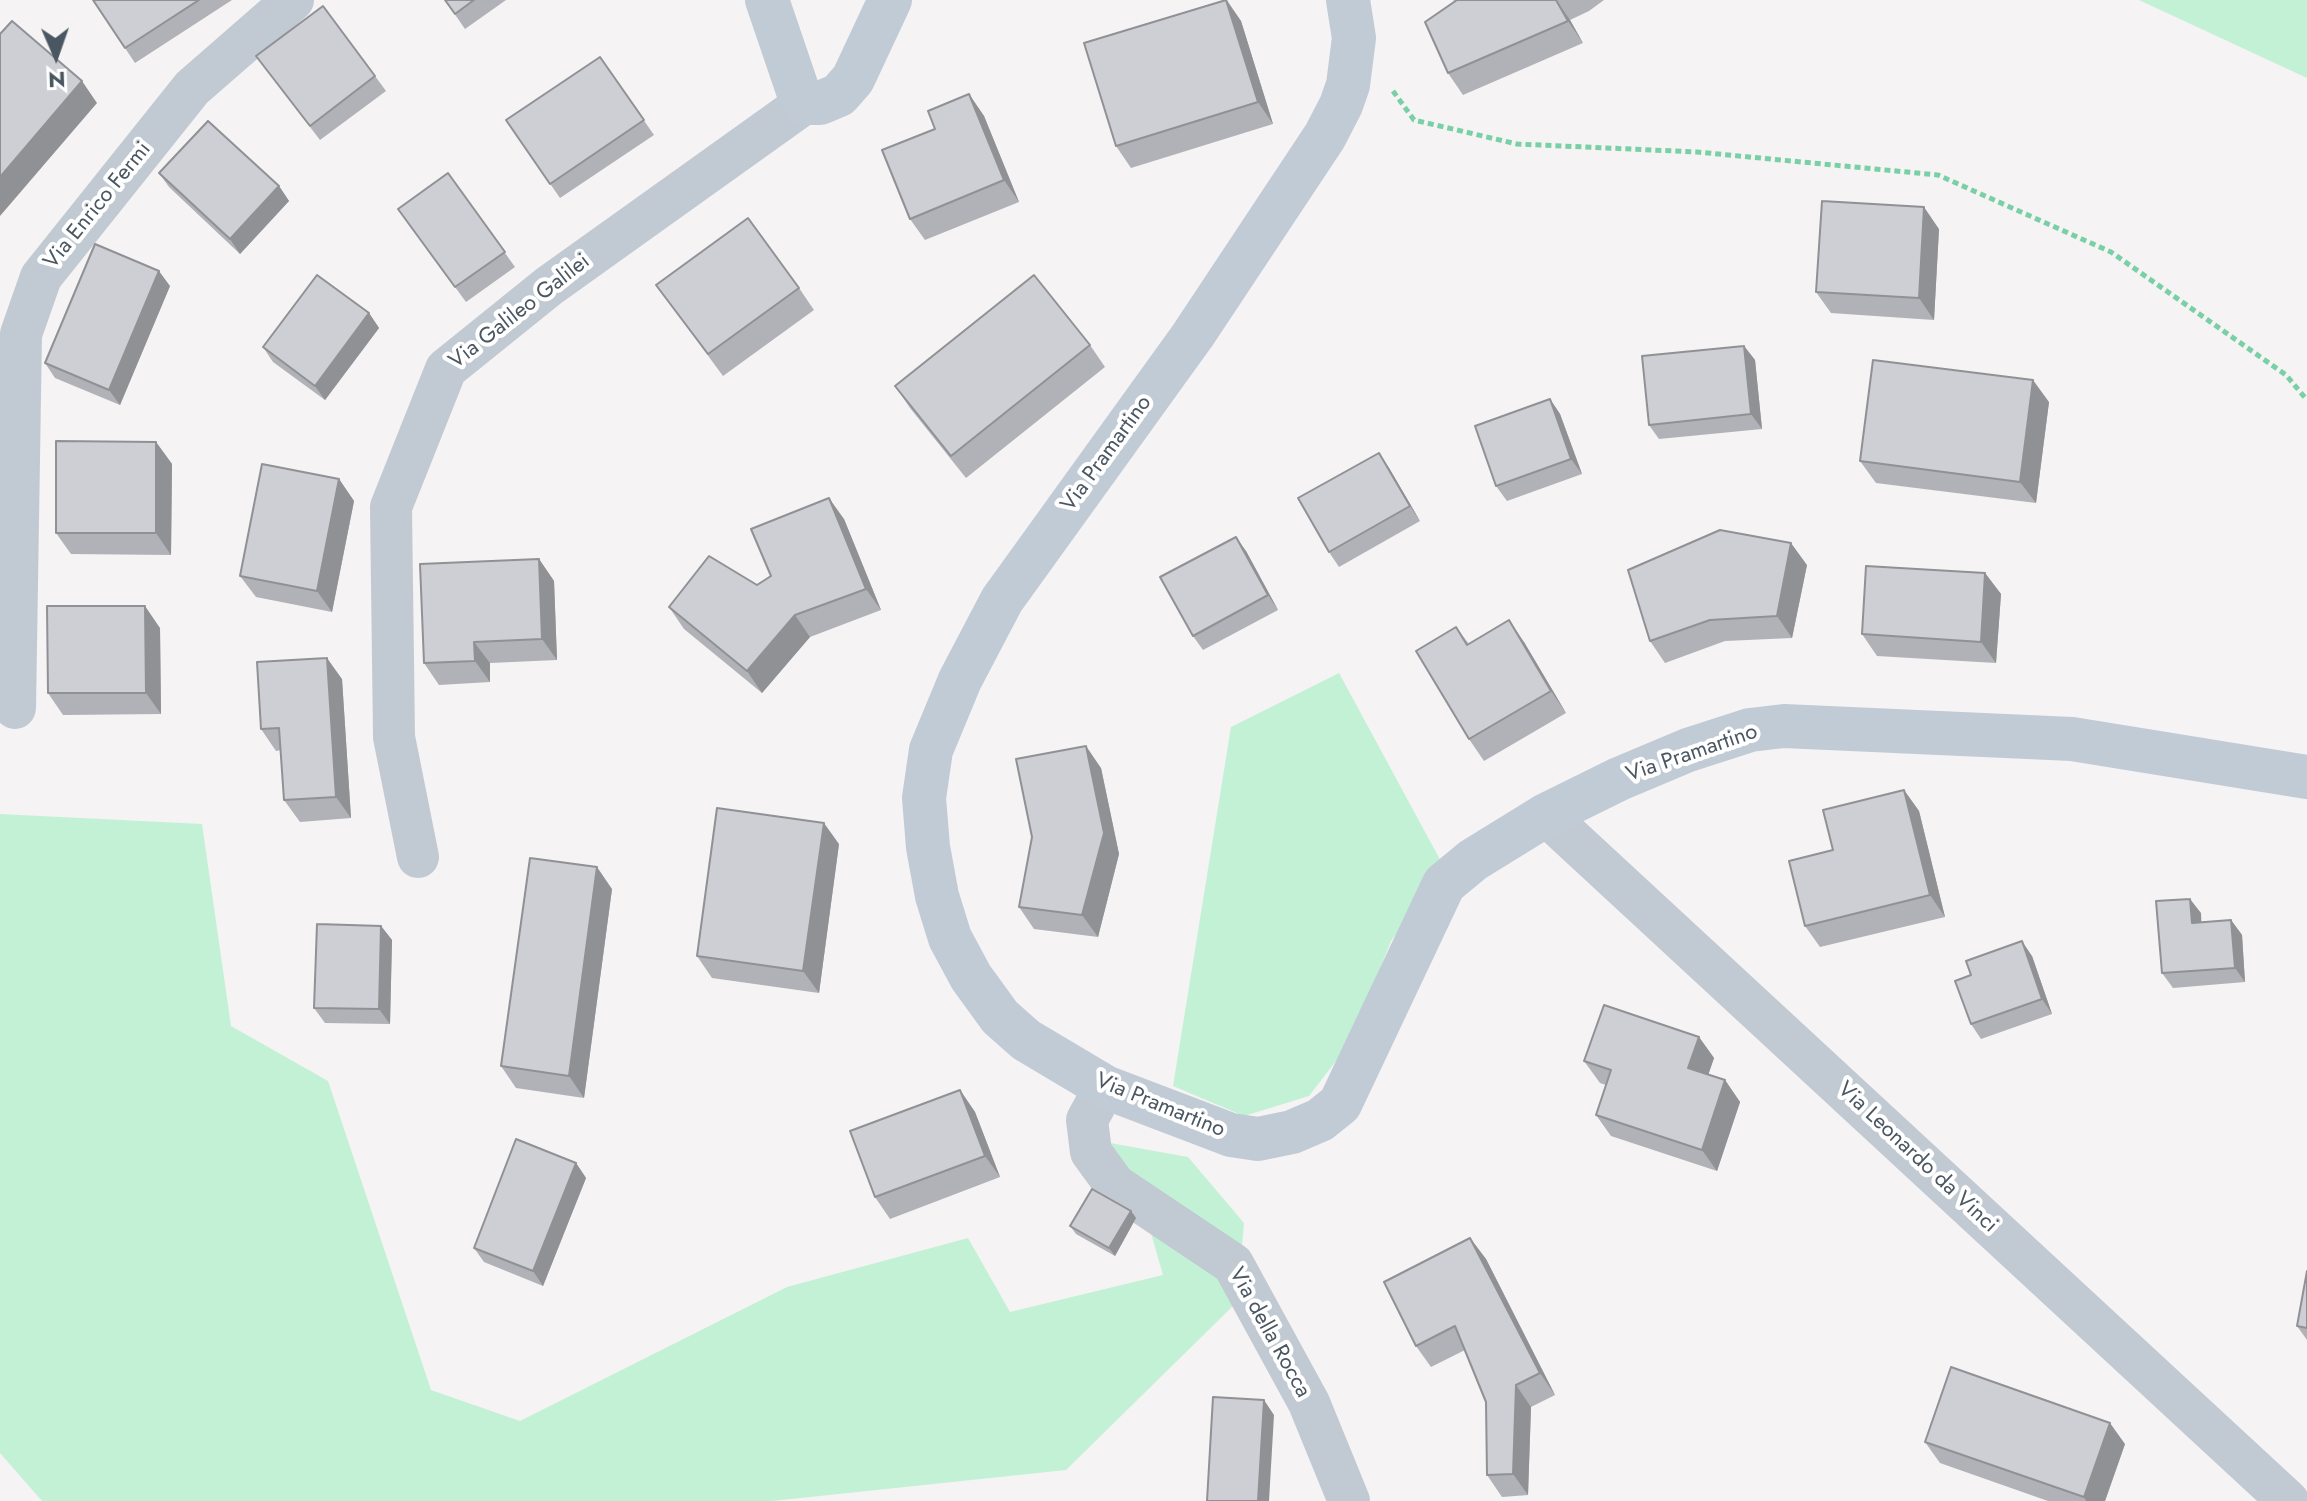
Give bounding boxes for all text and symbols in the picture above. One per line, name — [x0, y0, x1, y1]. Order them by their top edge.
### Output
north arrow — [16, 16, 96, 96]
text: N — [48, 64, 66, 96]
street label: Via Enrico Fermi — [39, 137, 157, 275]
street label: Via Galileo Galilei — [444, 249, 596, 375]
street label: Via Pramartino — [1056, 391, 1158, 517]
street label: Via Pramartino — [1623, 719, 1761, 789]
street label: Via Pramartino — [1092, 1068, 1228, 1144]
street label: Via Leonardo da Vinci — [1831, 1077, 2003, 1239]
street label: Via della Rocca — [1222, 1263, 1316, 1403]

